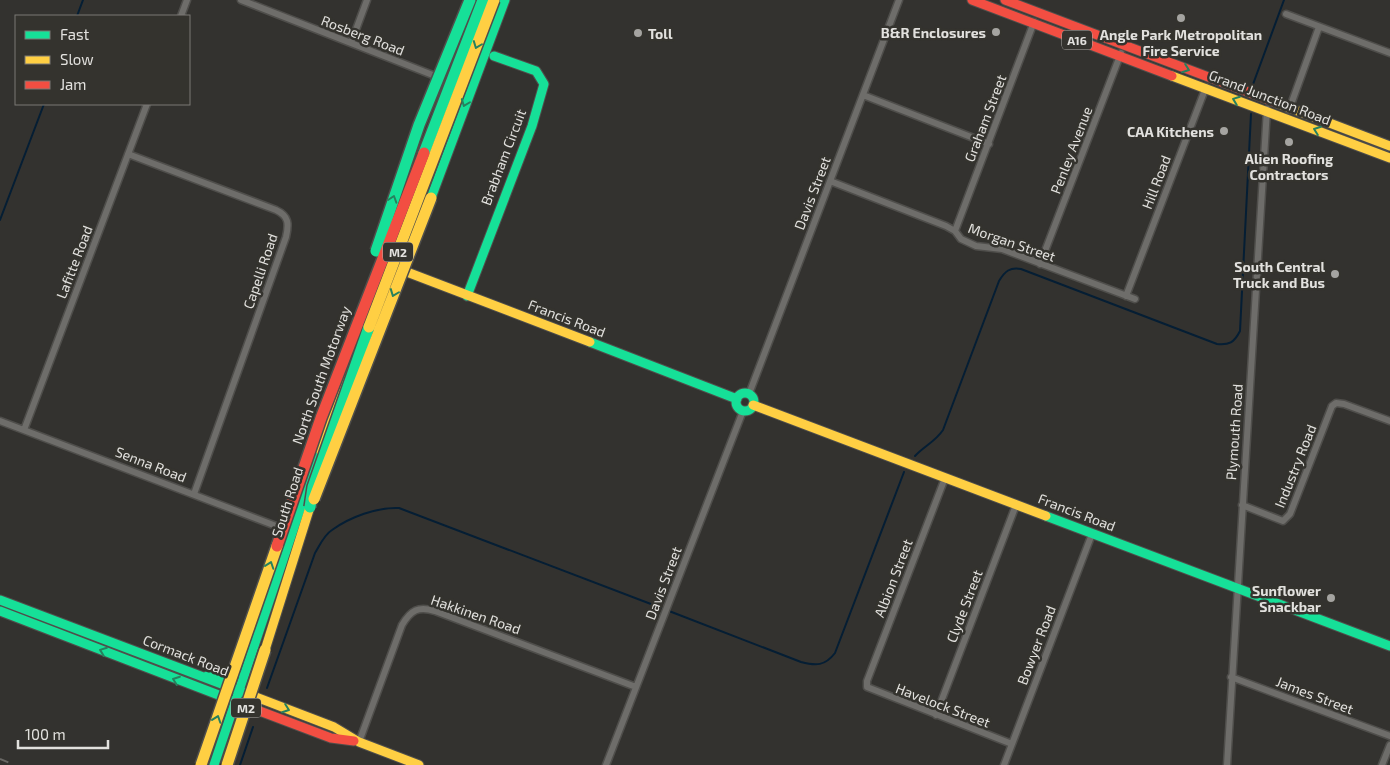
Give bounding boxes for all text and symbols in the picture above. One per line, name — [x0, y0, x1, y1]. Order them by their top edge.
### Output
street label: Rosberg Road — [319, 11, 407, 59]
marker: Angle Park Metropolitan Fire Service — [1175, 12, 1187, 24]
legend — [15, 15, 190, 105]
place label: B&R Enclosures — [881, 24, 986, 41]
text: Fast — [60, 25, 90, 43]
place label: Toll — [648, 25, 673, 42]
marker: B&R Enclosures — [990, 26, 1002, 38]
place label: Angle Park Metropolitan Fire Service — [1100, 26, 1262, 59]
marker: Toll — [632, 27, 644, 39]
road number: A16 — [1062, 30, 1092, 50]
one-way arrow — [473, 41, 483, 49]
text: Slow — [60, 50, 94, 68]
one-way arrow — [1181, 63, 1190, 73]
street label: Grand Junction Road — [1207, 66, 1333, 128]
street label: Graham Street — [961, 72, 1009, 164]
text: Jam — [60, 75, 86, 93]
one-way arrow — [1232, 95, 1241, 106]
one-way arrow — [461, 98, 471, 107]
street label: Penley Avenue — [1047, 104, 1095, 196]
street label: Brabham Circuit — [477, 106, 529, 208]
place label: CAA Kitchens — [1127, 123, 1214, 140]
marker: CAA Kitchens — [1218, 125, 1230, 137]
one-way arrow — [1313, 126, 1322, 136]
marker: Alien Roofing Contractors — [1283, 136, 1295, 148]
place label: Alien Roofing Contractors — [1245, 150, 1333, 183]
street label: Hill Road — [1138, 153, 1174, 211]
street label: Davis Street — [790, 154, 834, 232]
one-way arrow — [387, 196, 397, 204]
street label: Morgan Street — [966, 219, 1058, 265]
street label: Lafitte Road — [52, 223, 96, 301]
street label: Capelli Road — [239, 231, 281, 311]
road number: M2 — [383, 242, 413, 262]
place label: South Central Truck and Bus — [1233, 258, 1325, 291]
marker: South Central Truck and Bus — [1329, 268, 1341, 280]
one-way arrow — [390, 288, 400, 296]
street label: Francis Road — [526, 295, 608, 341]
street label: North South Motorway — [288, 303, 354, 447]
street label: Plymouth Road — [1222, 383, 1246, 481]
street label: Industry Road — [1271, 422, 1319, 510]
street label: Senna Road — [113, 443, 189, 485]
street label: South Road — [268, 465, 306, 539]
street label: Francis Road — [1036, 489, 1118, 535]
street label: Albion Street — [870, 536, 916, 620]
street label: Davis Street — [641, 544, 685, 622]
one-way arrow — [264, 562, 274, 570]
street label: Clyde Street — [942, 567, 986, 645]
place label: Sunflower Snackbar — [1252, 582, 1321, 615]
street label: Hakkinen Road — [429, 591, 523, 637]
marker: Sunflower Snackbar — [1325, 592, 1337, 604]
street label: Bowyer Road — [1013, 603, 1059, 687]
street label: Cormack Road — [141, 631, 231, 679]
one-way arrow — [99, 647, 108, 658]
street label: James Street — [1274, 672, 1356, 718]
one-way arrow — [172, 676, 181, 686]
street label: Havelock Street — [893, 679, 993, 731]
road number: M2 — [231, 698, 261, 718]
one-way arrow — [281, 703, 290, 713]
one-way arrow — [211, 715, 221, 724]
scale bar — [18, 718, 108, 750]
text: 100 m — [25, 725, 66, 743]

